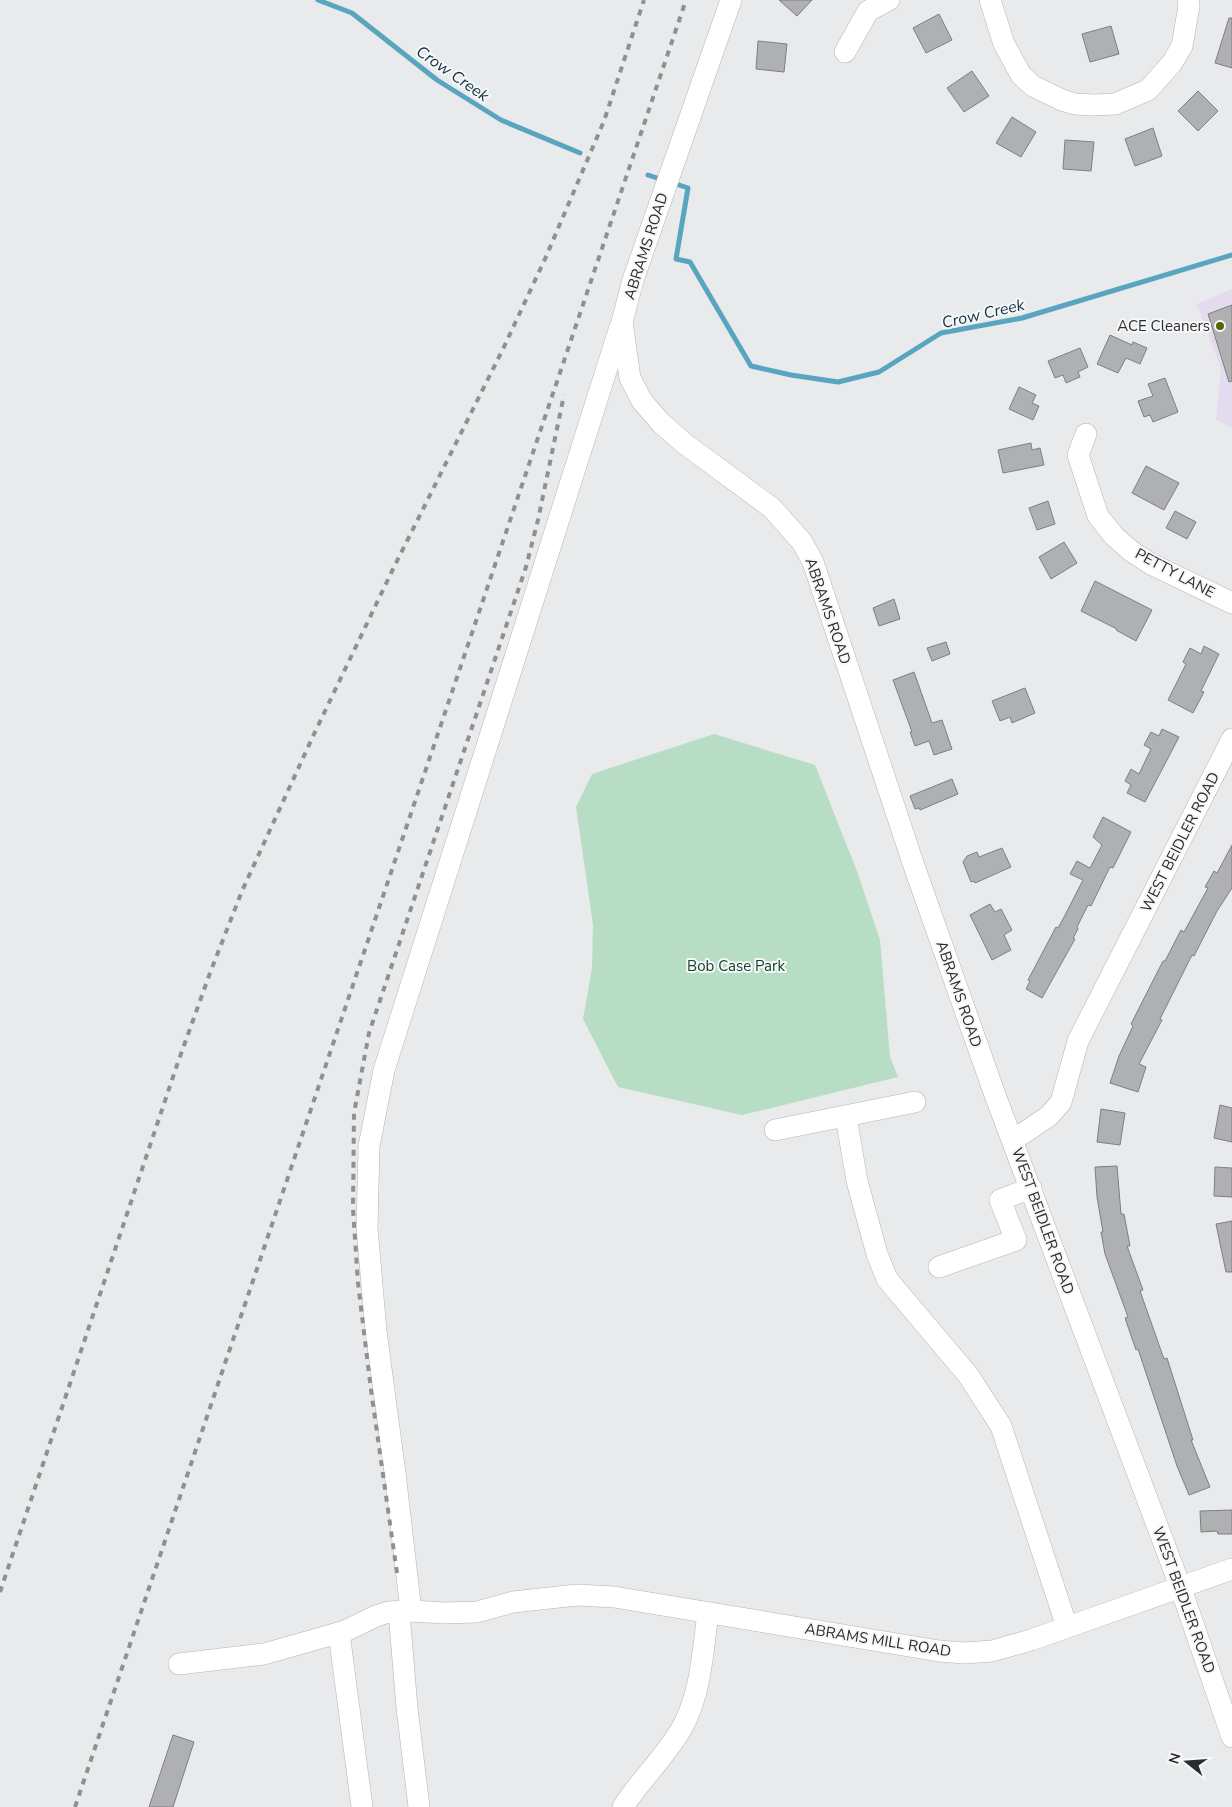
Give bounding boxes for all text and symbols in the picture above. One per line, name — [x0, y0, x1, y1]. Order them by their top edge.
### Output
water label: Crow Creek — [412, 41, 494, 108]
street label: ABRAMS ROAD — [619, 190, 673, 302]
water label: Crow Creek — [940, 294, 1028, 334]
place label: ACE Cleaners — [1117, 316, 1210, 336]
marker: ACE Cleaners — [1214, 320, 1226, 332]
street label: PETTY LANE — [1132, 544, 1218, 602]
street label: ABRAMS ROAD — [800, 555, 856, 667]
street label: WEST BEIDLER ROAD — [1136, 768, 1224, 916]
street label: ABRAMS ROAD — [931, 938, 987, 1050]
park label: Bob Case Park — [687, 956, 785, 976]
street label: WEST BEIDLER ROAD — [1007, 1145, 1079, 1297]
street label: WEST BEIDLER ROAD — [1148, 1524, 1220, 1676]
street label: ABRAMS MILL ROAD — [803, 1619, 953, 1661]
north arrow — [1162, 1737, 1212, 1787]
text: N — [1164, 1751, 1186, 1766]

